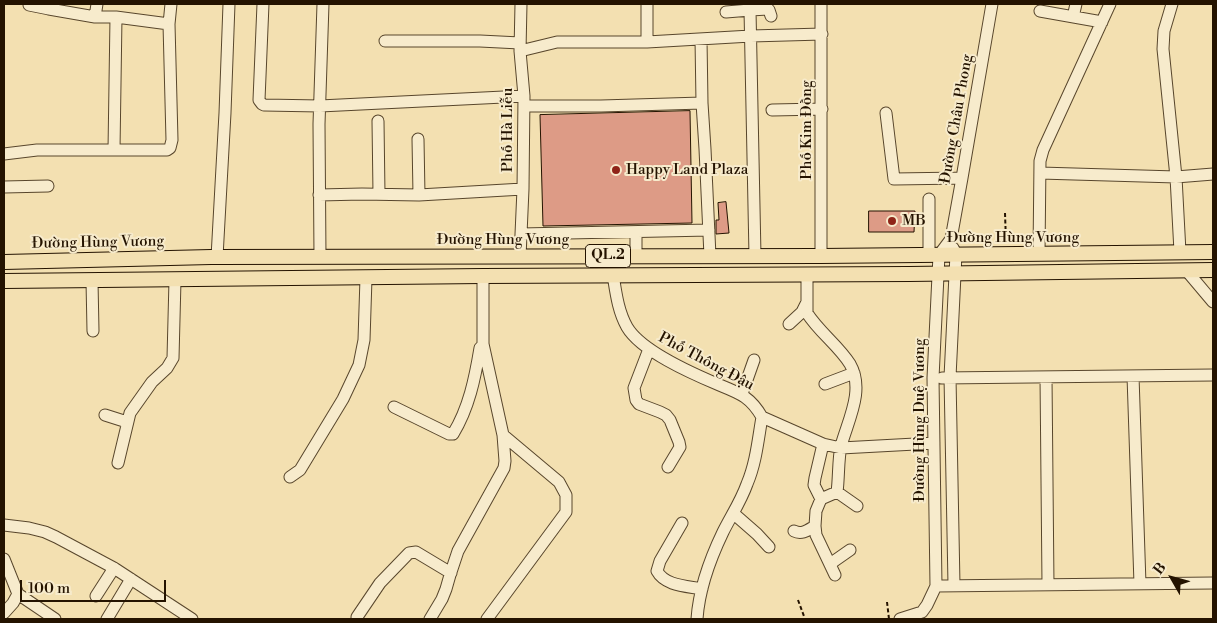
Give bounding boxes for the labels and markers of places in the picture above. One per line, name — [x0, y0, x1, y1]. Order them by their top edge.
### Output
place label: Happy Land Plaza — [626, 161, 748, 179]
marker: Happy Land Plaza — [610, 164, 622, 176]
place label: MB — [902, 212, 926, 230]
marker: MB — [886, 215, 898, 227]

